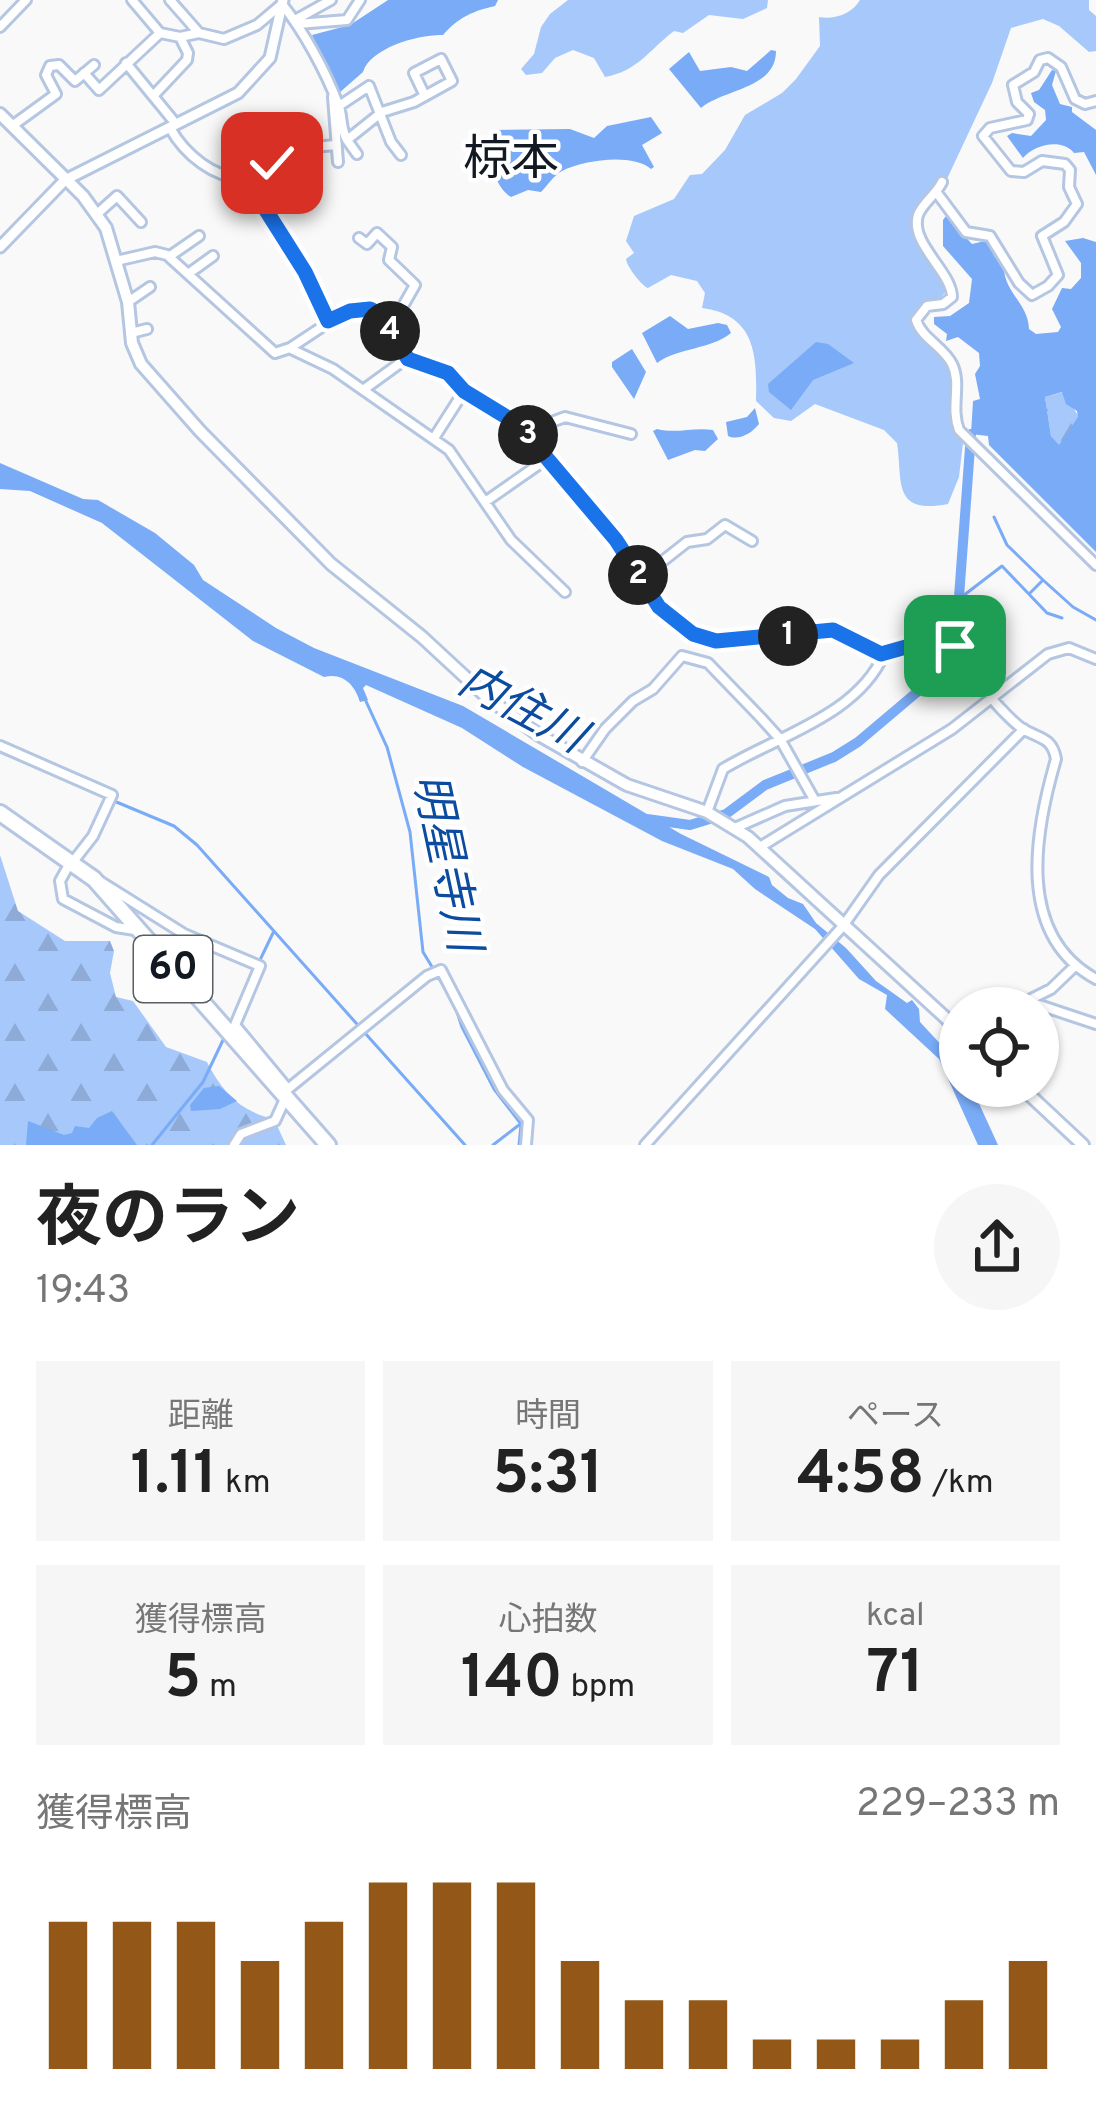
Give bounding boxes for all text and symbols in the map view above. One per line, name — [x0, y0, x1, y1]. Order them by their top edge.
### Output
pin — [221, 112, 323, 214]
icon: check — [239, 130, 305, 196]
district label: 椋本 — [463, 132, 559, 192]
pin: 4 — [360, 301, 420, 361]
text: 4 — [379, 310, 401, 352]
pin: 3 — [498, 405, 558, 465]
text: 3 — [518, 414, 538, 456]
pin: 2 — [608, 545, 668, 605]
text: 2 — [628, 554, 648, 596]
pin — [904, 595, 1006, 697]
pin: 1 — [758, 606, 818, 666]
icon: arrive — [922, 613, 988, 679]
text: 1 — [781, 615, 795, 657]
water label: 内住川 — [448, 654, 598, 770]
water label: 明星寺川 — [397, 769, 491, 961]
road number: 60 — [134, 936, 212, 1002]
map controls — [939, 987, 1059, 1107]
button: locate — [939, 987, 1059, 1107]
text: 夜のラン — [36, 1181, 300, 1264]
button: share — [934, 1184, 1060, 1310]
text: 19:43 — [36, 1268, 130, 1317]
text: 距離 — [168, 1397, 234, 1439]
text: 時間 — [515, 1397, 581, 1439]
text: ペース — [847, 1397, 944, 1439]
text: 1.11 — [130, 1439, 217, 1515]
text: 5:31 — [492, 1439, 604, 1515]
text: 4:58 — [797, 1439, 924, 1515]
text: km — [217, 1463, 271, 1505]
text: /km — [924, 1463, 994, 1505]
text: kcal — [866, 1596, 925, 1638]
text: 獲得標高 — [135, 1601, 267, 1643]
text: 心拍数 — [498, 1601, 597, 1643]
text: 71 — [867, 1638, 924, 1714]
text: 5 — [164, 1643, 201, 1719]
text: 140 — [461, 1643, 563, 1719]
text: m — [201, 1667, 237, 1709]
text: bpm — [563, 1667, 635, 1709]
text: 229–233 m — [856, 1781, 1060, 1830]
text: 獲得標高 — [36, 1792, 192, 1841]

